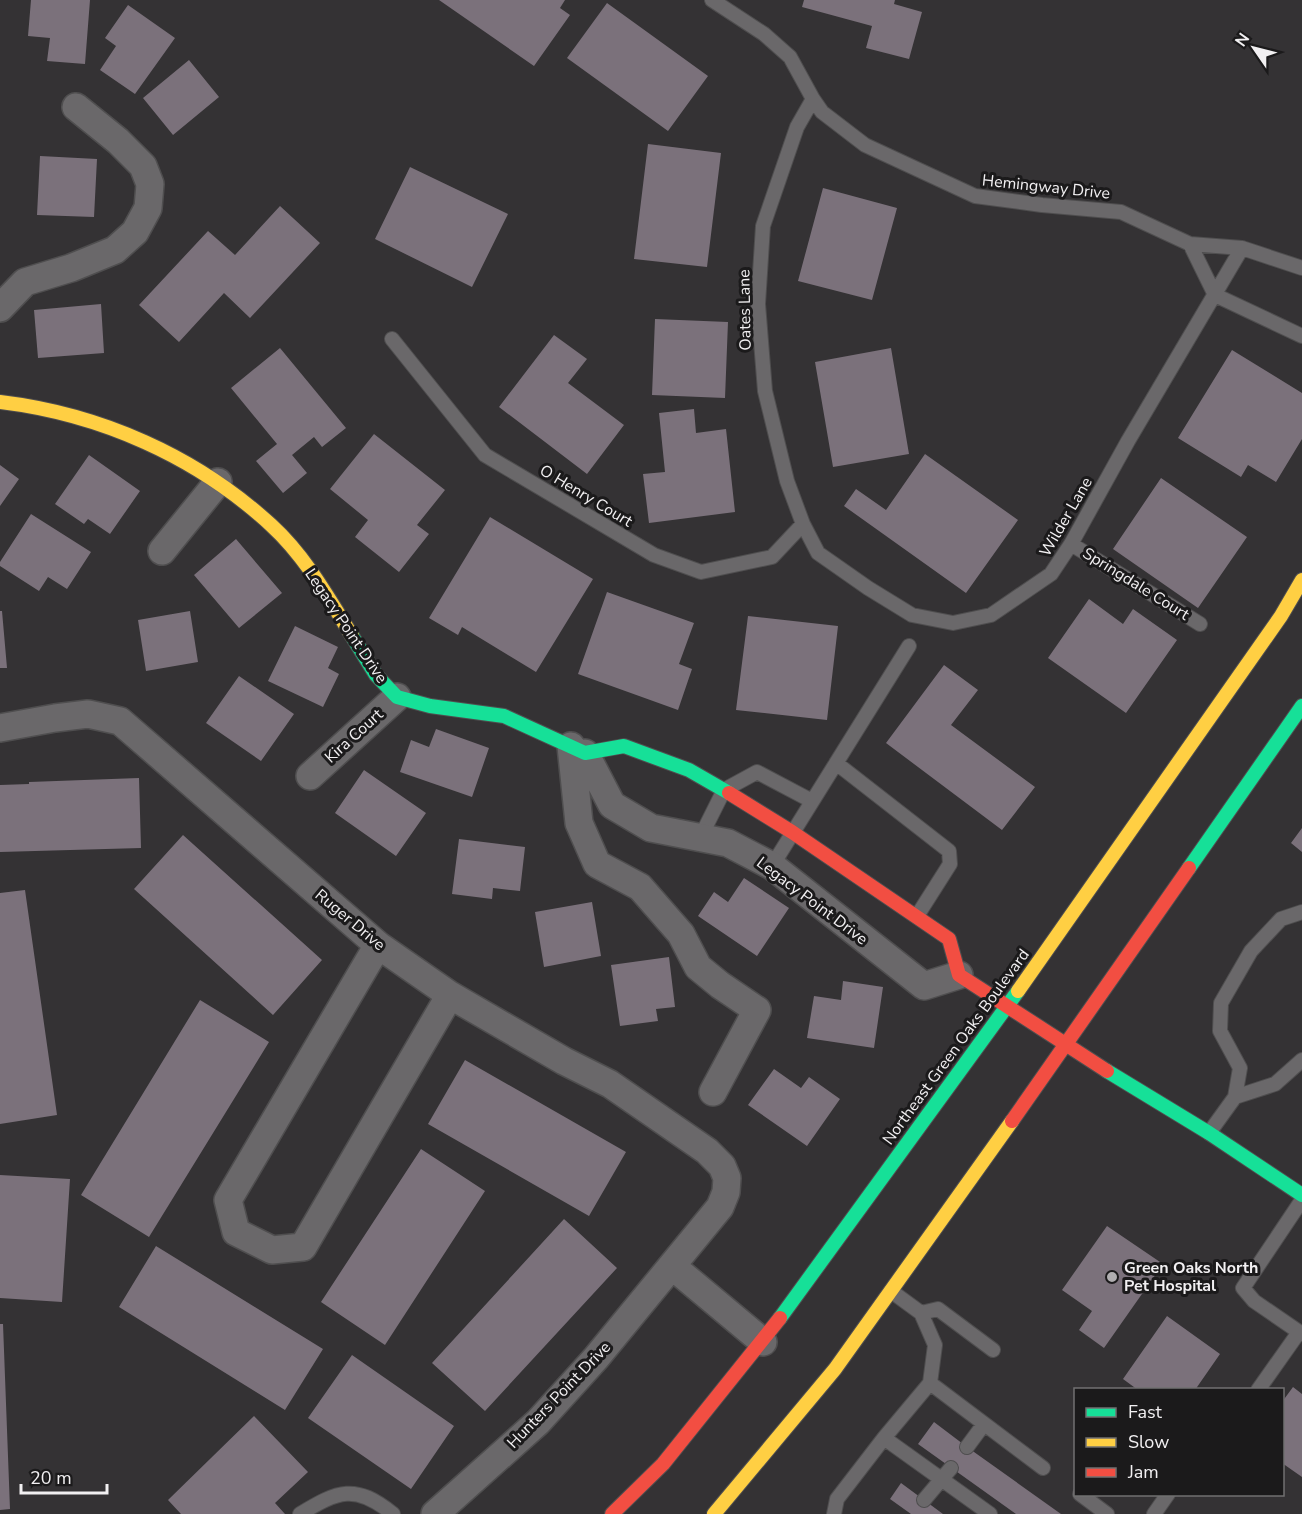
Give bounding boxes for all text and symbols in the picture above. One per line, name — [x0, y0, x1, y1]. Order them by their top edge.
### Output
north arrow — [1224, 18, 1284, 78]
text: N — [1230, 29, 1255, 51]
street label: Hemingway Drive — [981, 169, 1111, 205]
street label: Oates Lane — [733, 269, 757, 351]
street label: O Henry Court — [536, 460, 637, 533]
street label: Wilder Lane — [1034, 473, 1098, 561]
street label: Springdale Court — [1078, 542, 1194, 626]
street label: Legacy Point Drive — [299, 564, 393, 688]
street label: Kira Court — [320, 704, 388, 768]
street label: Legacy Point Drive — [752, 852, 872, 950]
street label: Ruger Drive — [310, 884, 390, 956]
street label: Northeast Green Oaks Boulevard — [877, 945, 1035, 1149]
place label: Green Oaks North Pet Hospital — [1124, 1257, 1258, 1297]
marker: Green Oaks North Pet Hospital — [1105, 1270, 1119, 1284]
street label: Hunters Point Drive — [502, 1337, 616, 1453]
legend — [1074, 1388, 1284, 1496]
text: Fast — [1128, 1400, 1163, 1424]
text: Slow — [1128, 1430, 1169, 1454]
scale bar — [21, 1457, 106, 1495]
text: Jam — [1127, 1460, 1159, 1484]
text: 20 m — [30, 1466, 72, 1490]

